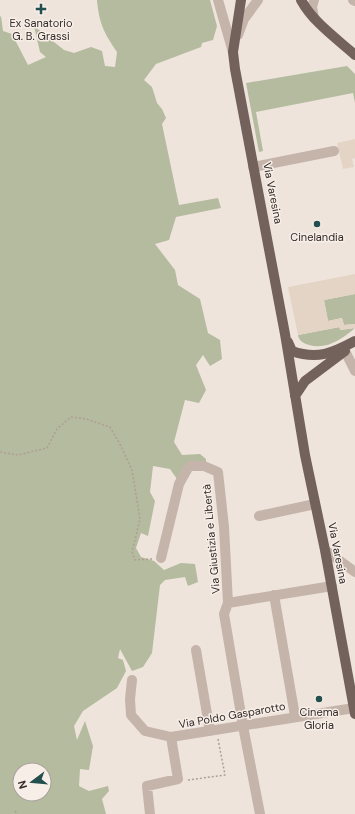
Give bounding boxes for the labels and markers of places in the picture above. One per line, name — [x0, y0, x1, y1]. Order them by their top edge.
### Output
marker: Ex Sanatorio G. B. Grassi — [35, 3, 47, 15]
place label: Ex Sanatorio G. B. Grassi — [9, 16, 73, 43]
marker: Cinelandia — [312, 219, 322, 229]
place label: Cinelandia — [290, 230, 344, 244]
marker: Cinema Gloria — [314, 694, 324, 704]
place label: Cinema Gloria — [300, 705, 338, 732]

